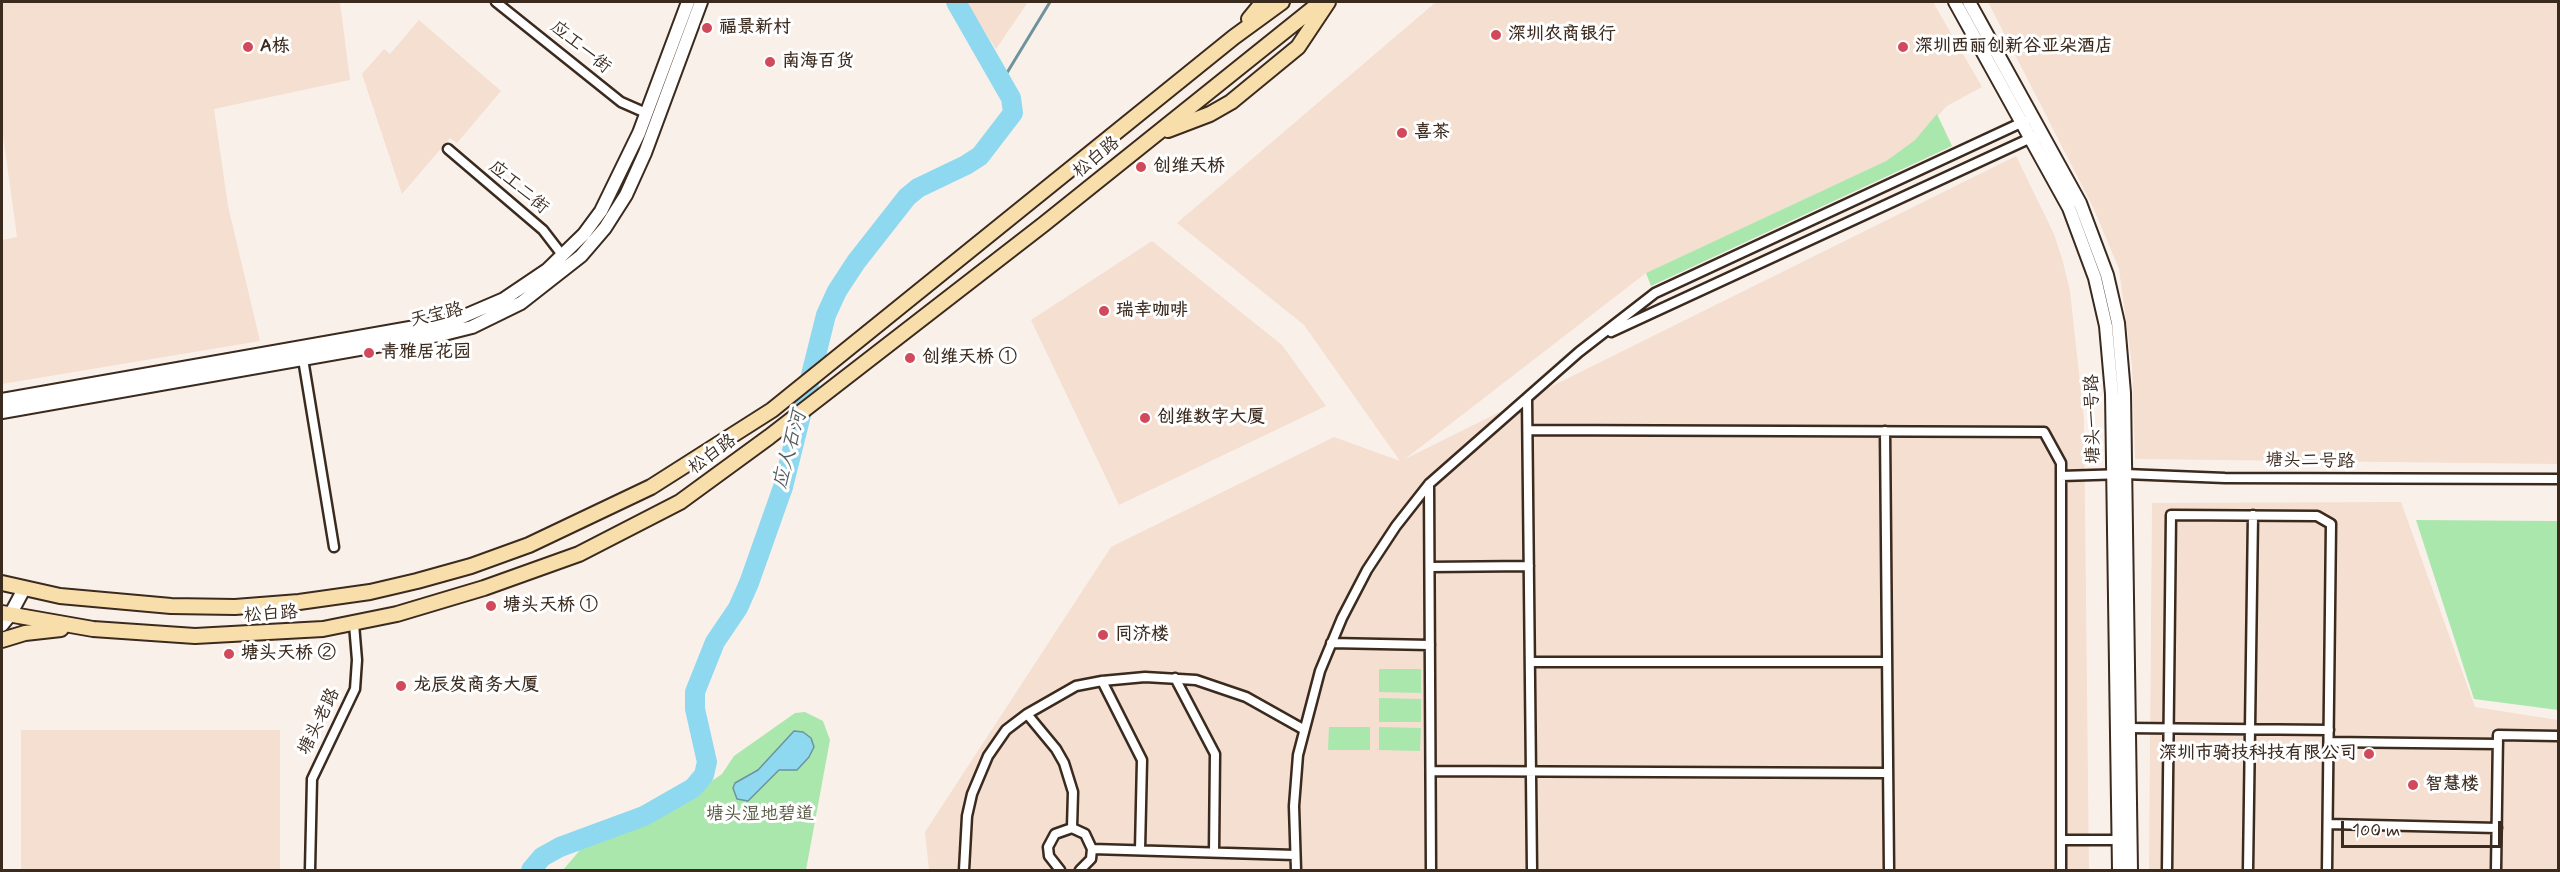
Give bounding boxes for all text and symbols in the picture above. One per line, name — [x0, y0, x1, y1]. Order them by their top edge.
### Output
street label: 应工一街 — [545, 17, 615, 79]
place label: 福景新村 — [719, 17, 791, 39]
marker: 福景新村 — [700, 21, 714, 35]
place label: 深圳农商银行 — [1508, 24, 1616, 46]
marker: 深圳农商银行 — [1489, 28, 1503, 42]
place label: A栋 — [260, 36, 290, 58]
place label: 深圳西丽创新谷亚朵酒店 — [1915, 36, 2113, 58]
marker: A栋 — [241, 40, 255, 54]
marker: 深圳西丽创新谷亚朵酒店 — [1896, 40, 1910, 54]
place label: 南海百货 — [782, 51, 854, 73]
marker: 南海百货 — [763, 55, 777, 69]
place label: 喜茶 — [1414, 122, 1450, 144]
marker: 喜茶 — [1395, 126, 1409, 140]
street label: 松白路 — [1069, 133, 1125, 183]
place label: 创维天桥 — [1153, 156, 1225, 178]
street label: 应工二街 — [483, 157, 553, 219]
marker: 创维天桥 — [1134, 160, 1148, 174]
street label: 天宝路 — [408, 299, 466, 333]
place label: 瑞幸咖啡 — [1116, 300, 1188, 322]
marker: 瑞幸咖啡 — [1097, 304, 1111, 318]
place label: 青雅居花园 — [381, 342, 471, 364]
marker: 青雅居花园 — [362, 346, 376, 360]
place label: 创维天桥 ① — [922, 347, 1017, 369]
marker: 创维天桥 ① — [903, 351, 917, 365]
street label: 塘头一号路 — [2082, 374, 2106, 464]
place label: 创维数字大厦 — [1157, 407, 1265, 429]
water label: 应人石河 — [769, 408, 813, 492]
marker: 创维数字大厦 — [1138, 411, 1152, 425]
street label: 松白路 — [685, 430, 741, 480]
street label: 塘头二号路 — [2265, 450, 2355, 474]
place label: 塘头天桥 ① — [503, 595, 598, 617]
marker: 塘头天桥 ① — [484, 599, 498, 613]
street label: 松白路 — [243, 602, 299, 628]
place label: 同济楼 — [1115, 624, 1169, 646]
marker: 同济楼 — [1096, 628, 1110, 642]
place label: 塘头天桥 ② — [241, 643, 336, 665]
marker: 塘头天桥 ② — [222, 647, 236, 661]
place label: 龙辰发商务大厦 — [413, 675, 539, 697]
marker: 龙辰发商务大厦 — [394, 679, 408, 693]
street label: 塘头老路 — [295, 685, 345, 759]
place label: 深圳市骑技科技有限公司 — [2159, 743, 2357, 765]
marker: 深圳市骑技科技有限公司 — [2362, 747, 2376, 761]
place label: 智慧楼 — [2425, 774, 2479, 796]
marker: 智慧楼 — [2406, 778, 2420, 792]
park label: 塘头湿地碧道 — [706, 804, 814, 826]
scale bar — [2344, 809, 2504, 847]
text: 100 m — [2352, 819, 2400, 843]

